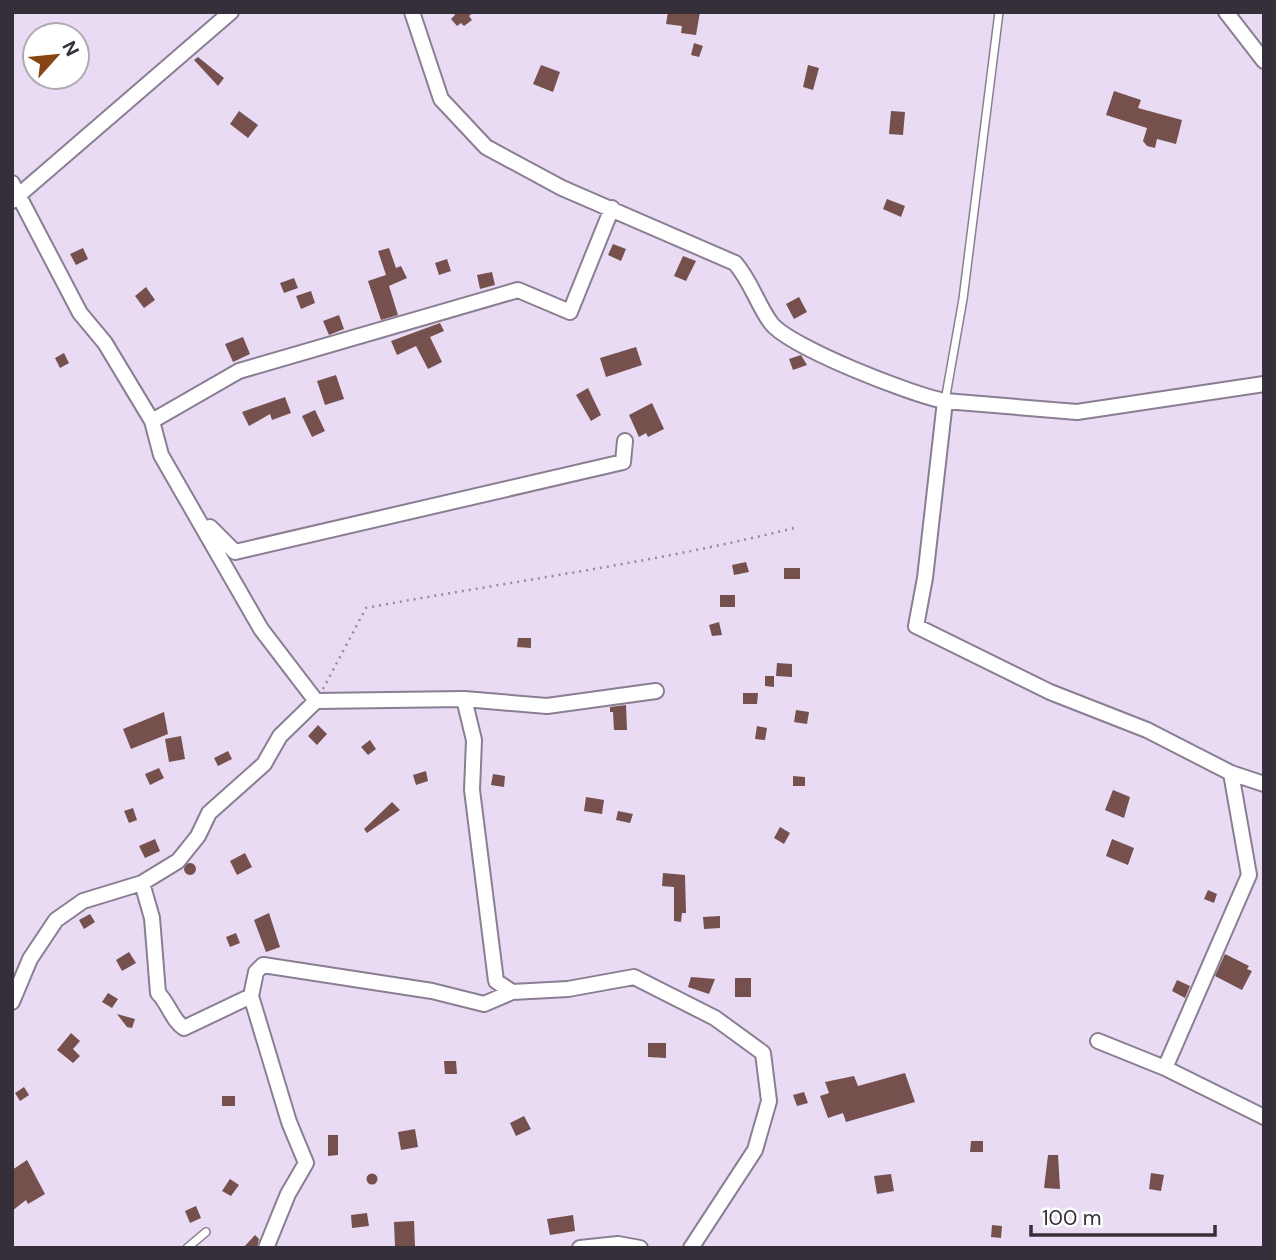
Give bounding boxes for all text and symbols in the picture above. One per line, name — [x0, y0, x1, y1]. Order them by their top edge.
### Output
north arrow — [21, 21, 91, 91]
text: N — [56, 37, 85, 60]
scale bar — [1031, 1194, 1215, 1238]
text: 100 m — [1042, 1204, 1102, 1232]

